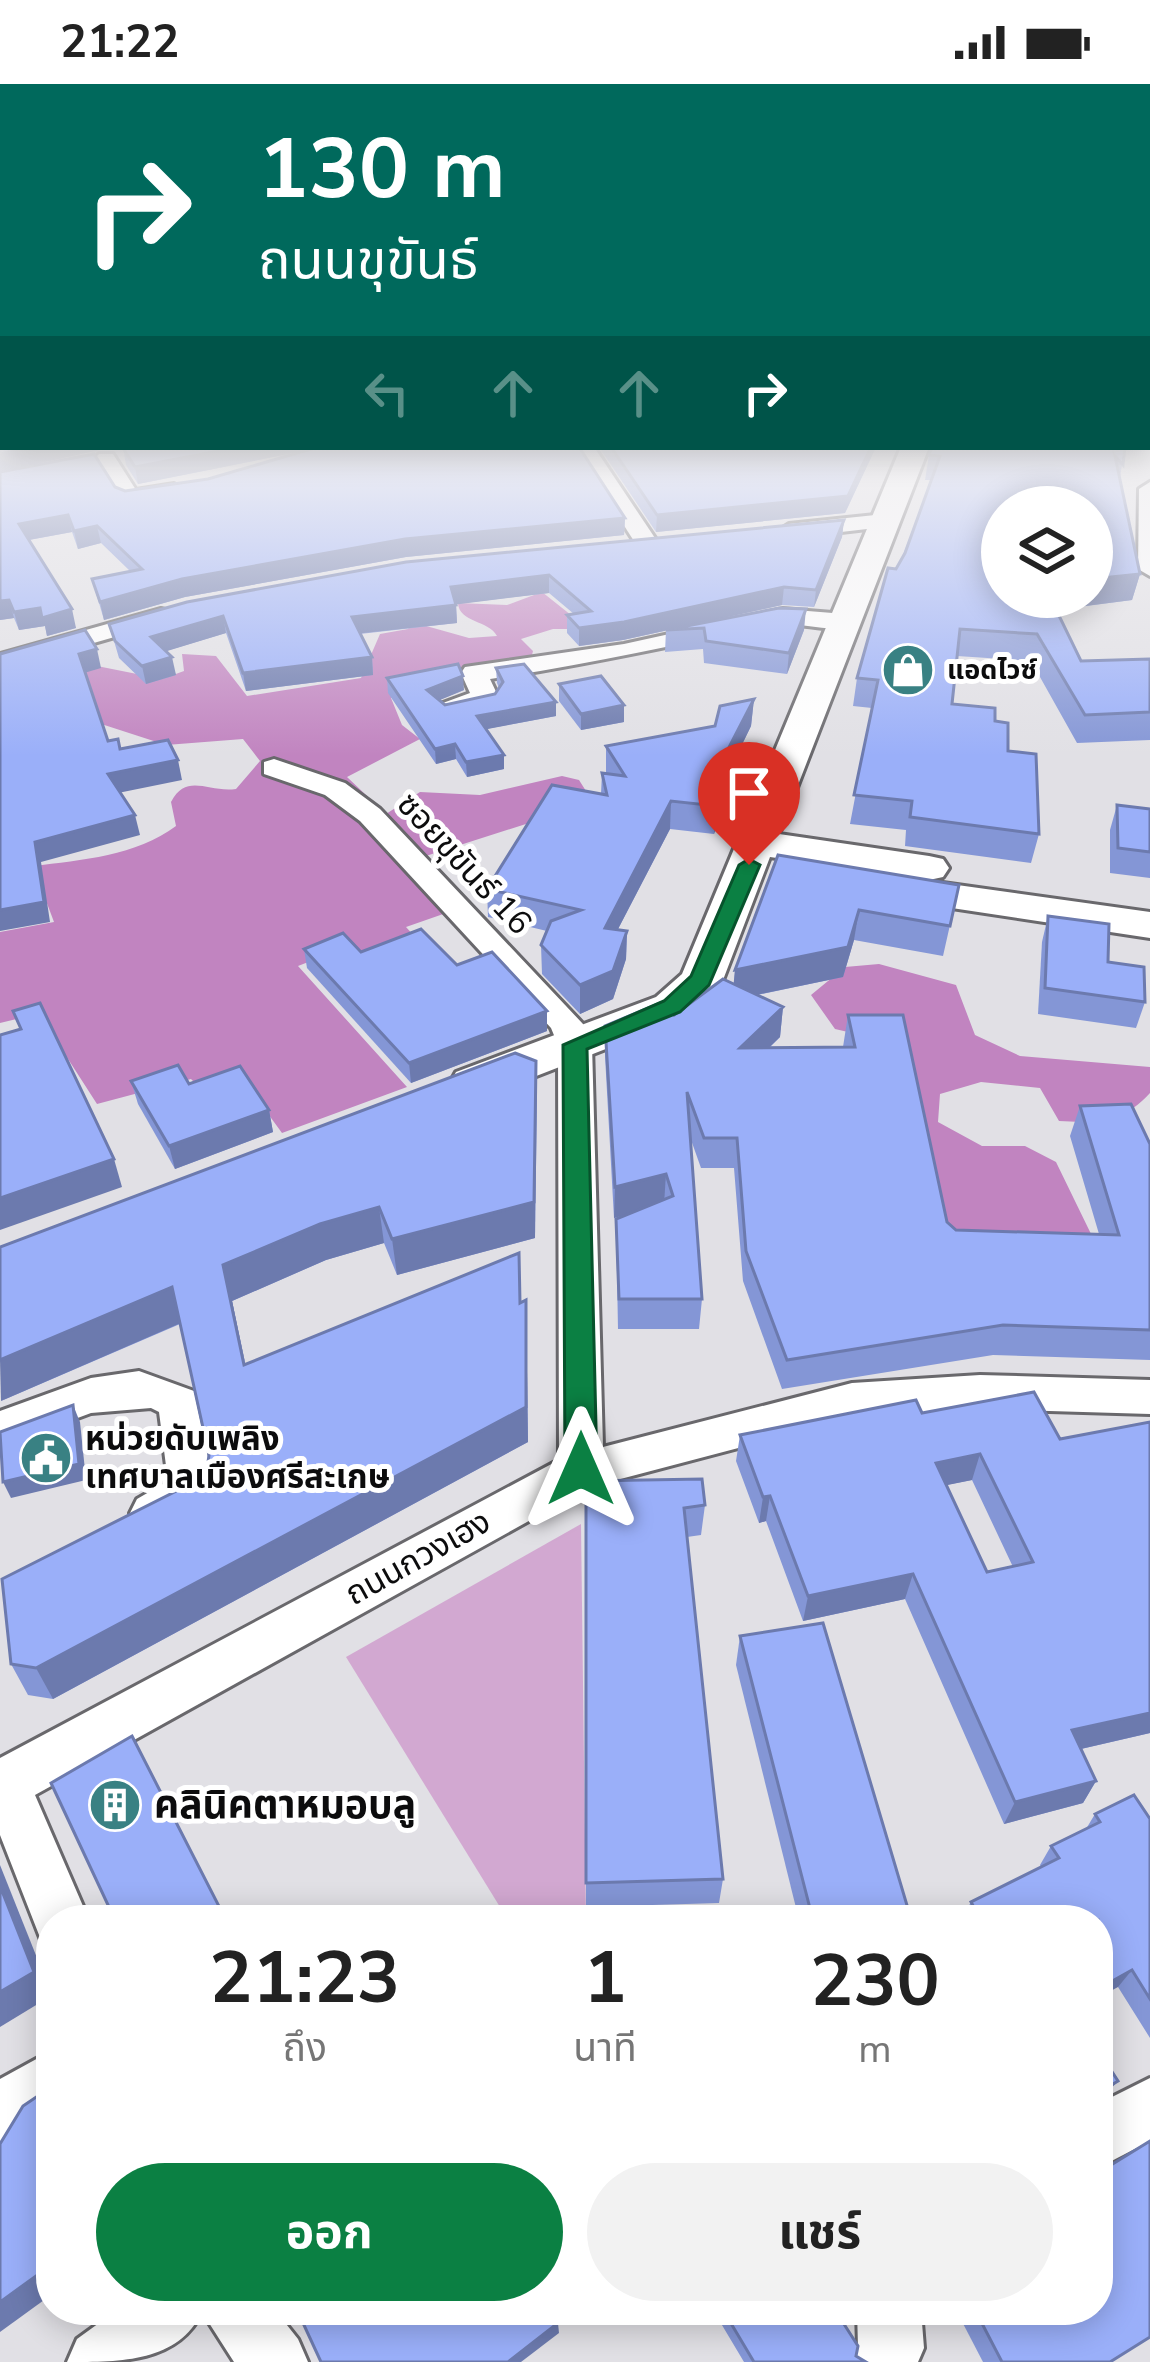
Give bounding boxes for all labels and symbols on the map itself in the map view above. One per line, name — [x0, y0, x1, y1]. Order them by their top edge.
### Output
shop icon: แอดไวซ์ — [880, 642, 936, 698]
place label: แอดไวซ์ — [947, 652, 1037, 689]
pin — [698, 742, 800, 865]
street label: ซอยขุขันธ์ 16 — [386, 783, 542, 945]
position arrow — [518, 1406, 644, 1532]
place label: หน่วยดับเพลิง เทศบาลเมืองศรีสะเกษ — [85, 1417, 390, 1500]
public building icon: หน่วยดับเพลิง เทศบาลเมืองศรีสะเกษ — [18, 1430, 74, 1486]
street label: ถนนกวงเฮง — [337, 1500, 499, 1616]
building icon: คลินิคตาหมอบลู — [87, 1777, 143, 1833]
place label: คลินิคตาหมอบลู — [154, 1779, 416, 1832]

